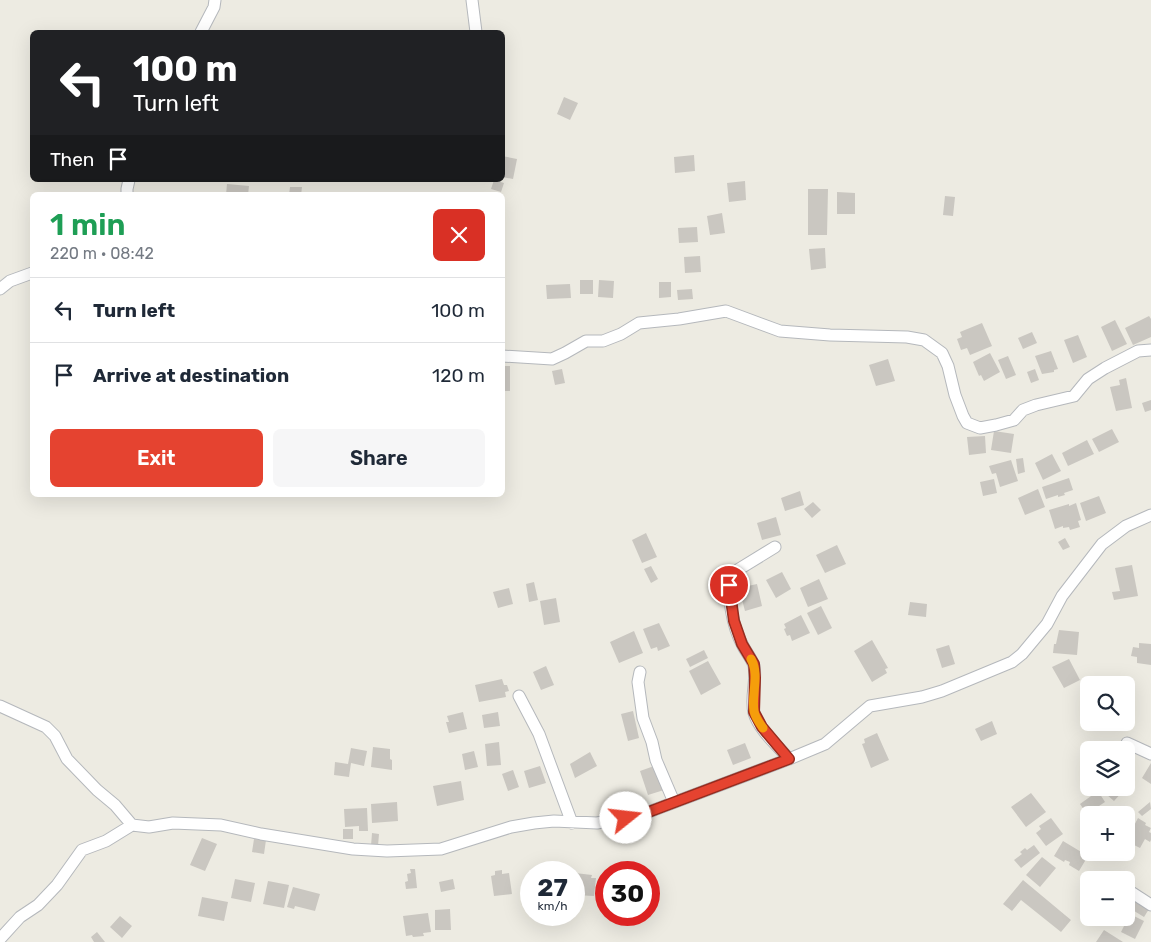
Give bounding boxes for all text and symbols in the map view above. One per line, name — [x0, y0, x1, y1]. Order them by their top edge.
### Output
text: 100 m — [133, 48, 238, 90]
icon: left — [50, 50, 115, 115]
text: Turn left — [133, 90, 219, 117]
icon: arrive — [104, 145, 132, 173]
text: Then — [50, 148, 94, 171]
text: 1 min — [50, 207, 125, 243]
button: close — [433, 209, 485, 261]
text: 220 m · 08:42 — [50, 244, 154, 263]
icon: left — [50, 296, 78, 324]
text: Turn left — [93, 299, 175, 322]
text: 100 m — [431, 299, 485, 322]
icon: arrive — [50, 361, 78, 389]
text: Arrive at destination — [93, 364, 289, 387]
text: 120 m — [432, 364, 485, 387]
button: Exit — [50, 429, 263, 487]
button: Share — [273, 429, 485, 487]
pin — [708, 564, 750, 606]
icon: arrive — [715, 571, 743, 599]
map controls — [1080, 676, 1135, 926]
button: search — [1080, 676, 1135, 731]
button: layers — [1080, 741, 1135, 796]
position arrow — [599, 791, 651, 843]
button: + — [1080, 806, 1135, 861]
speed limit sign: 30 — [595, 861, 660, 926]
button: − — [1080, 871, 1135, 926]
text: 27 — [537, 873, 568, 902]
text: km/h — [538, 899, 567, 913]

